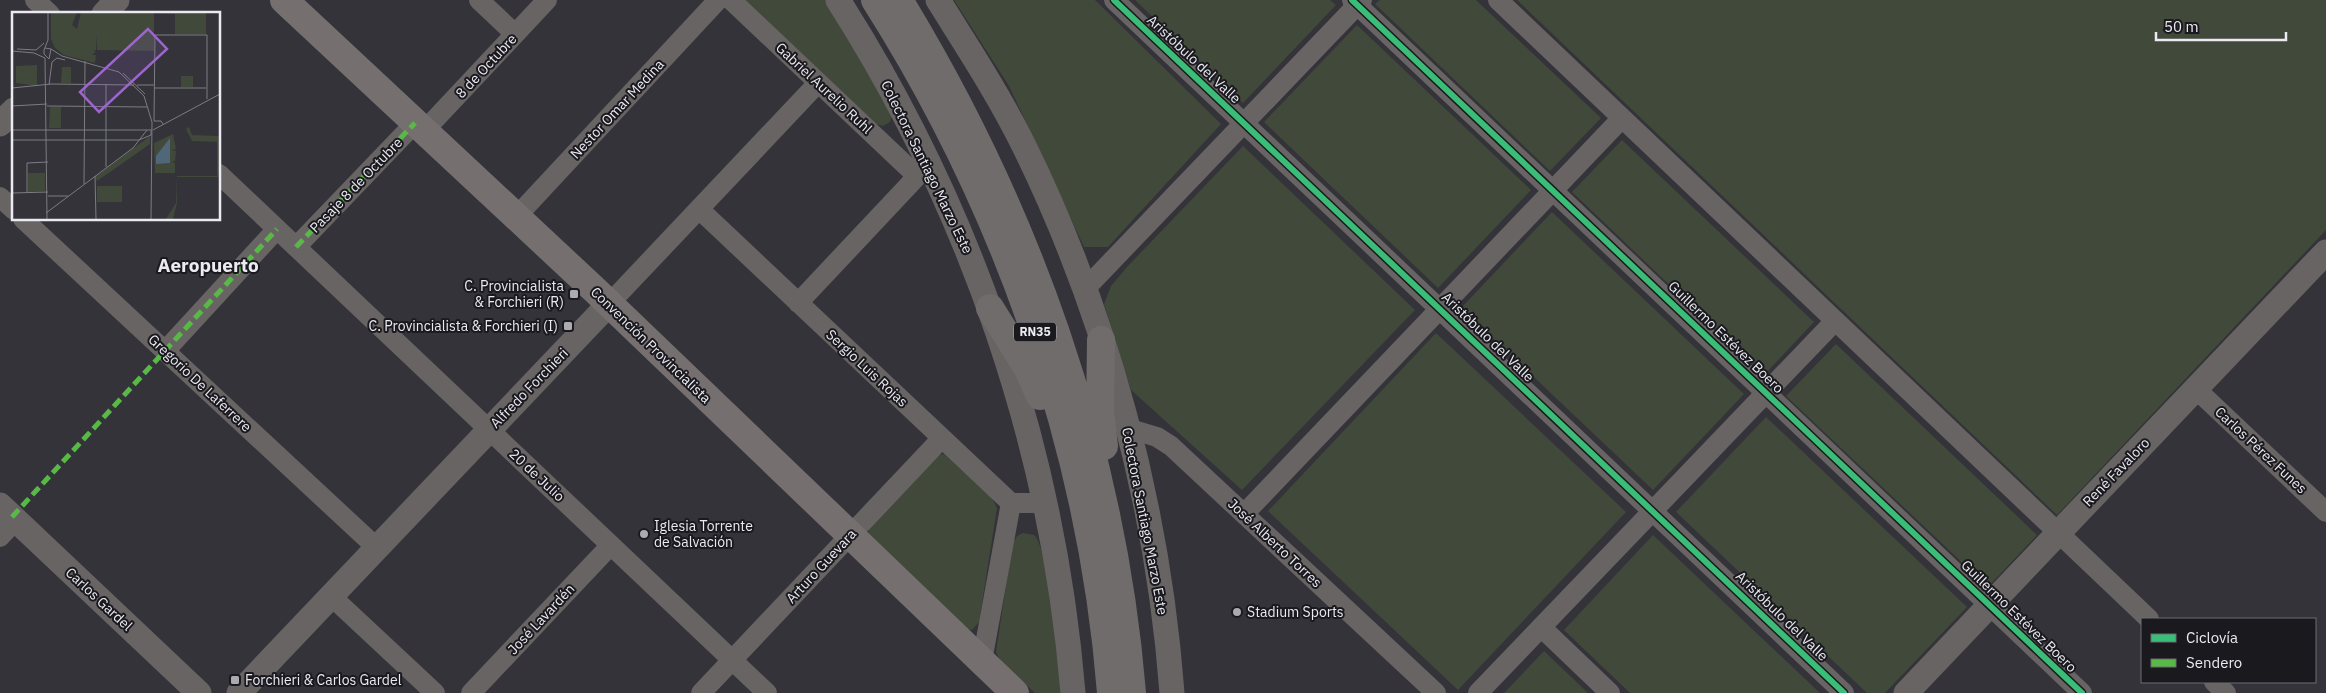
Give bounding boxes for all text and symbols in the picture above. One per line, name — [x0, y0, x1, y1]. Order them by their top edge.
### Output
scale bar — [2156, 10, 2286, 42]
street label: Aristóbulo del Valle — [1143, 11, 1245, 107]
inset map — [12, 12, 220, 220]
text: 50 m — [2164, 17, 2199, 36]
street label: 8 de Octubre — [452, 30, 521, 102]
street label: Gabriel Aurelio Ruhl — [772, 39, 876, 138]
street label: Nestor Omar Medina — [566, 55, 668, 163]
street label: Colectora Santiago Marzo Este — [877, 77, 977, 257]
street label: Pasaje 8 de Octubre — [306, 133, 406, 237]
district label: Aeropuerto — [157, 253, 259, 277]
place label: C. Provincialista & Forchieri (R) — [464, 277, 565, 311]
street label: Guillermo Estévez Boero — [1664, 277, 1788, 397]
street label: Convención Provincialista — [587, 283, 715, 408]
marker: C. Provincialista & Forchieri (R) — [568, 288, 580, 300]
street label: Aristóbulo del Valle — [1438, 288, 1538, 386]
place label: C. Provincialista & Forchieri (I) — [368, 317, 558, 335]
marker: C. Provincialista & Forchieri (I) — [562, 320, 574, 332]
road number: RN35 — [1014, 322, 1056, 342]
street label: Sergio Luis Rojas — [822, 325, 912, 411]
street label: Gregorio De Laferrere — [144, 330, 256, 436]
street label: Alfredo Forchieri — [486, 344, 572, 432]
street label: Carlos Pérez Funes — [2211, 403, 2311, 497]
street label: Colectora Santiago Marzo Este — [1118, 426, 1172, 616]
street label: René Favaloro — [2079, 434, 2153, 510]
street label: 20 de Julio — [505, 445, 569, 505]
street label: José Alberto Torres — [1224, 495, 1326, 591]
place label: Iglesia Torrente de Salvación — [654, 517, 753, 551]
street label: Arturo Guevara — [782, 525, 860, 607]
marker: Iglesia Torrente de Salvación — [638, 528, 650, 540]
street label: Guillermo Estévez Boero — [1957, 556, 2081, 676]
street label: Carlos Gardel — [62, 563, 136, 635]
street label: Aristóbulo del Valle — [1732, 567, 1832, 665]
street label: José Lavardén — [504, 580, 578, 658]
place label: Stadium Sports — [1247, 603, 1344, 621]
marker: Stadium Sports — [1231, 606, 1243, 618]
legend — [2141, 618, 2316, 683]
text: Ciclovía — [2186, 628, 2238, 647]
text: Sendero — [2186, 653, 2242, 672]
place label: Forchieri & Carlos Gardel — [245, 671, 402, 689]
marker: Forchieri & Carlos Gardel — [229, 674, 241, 686]

